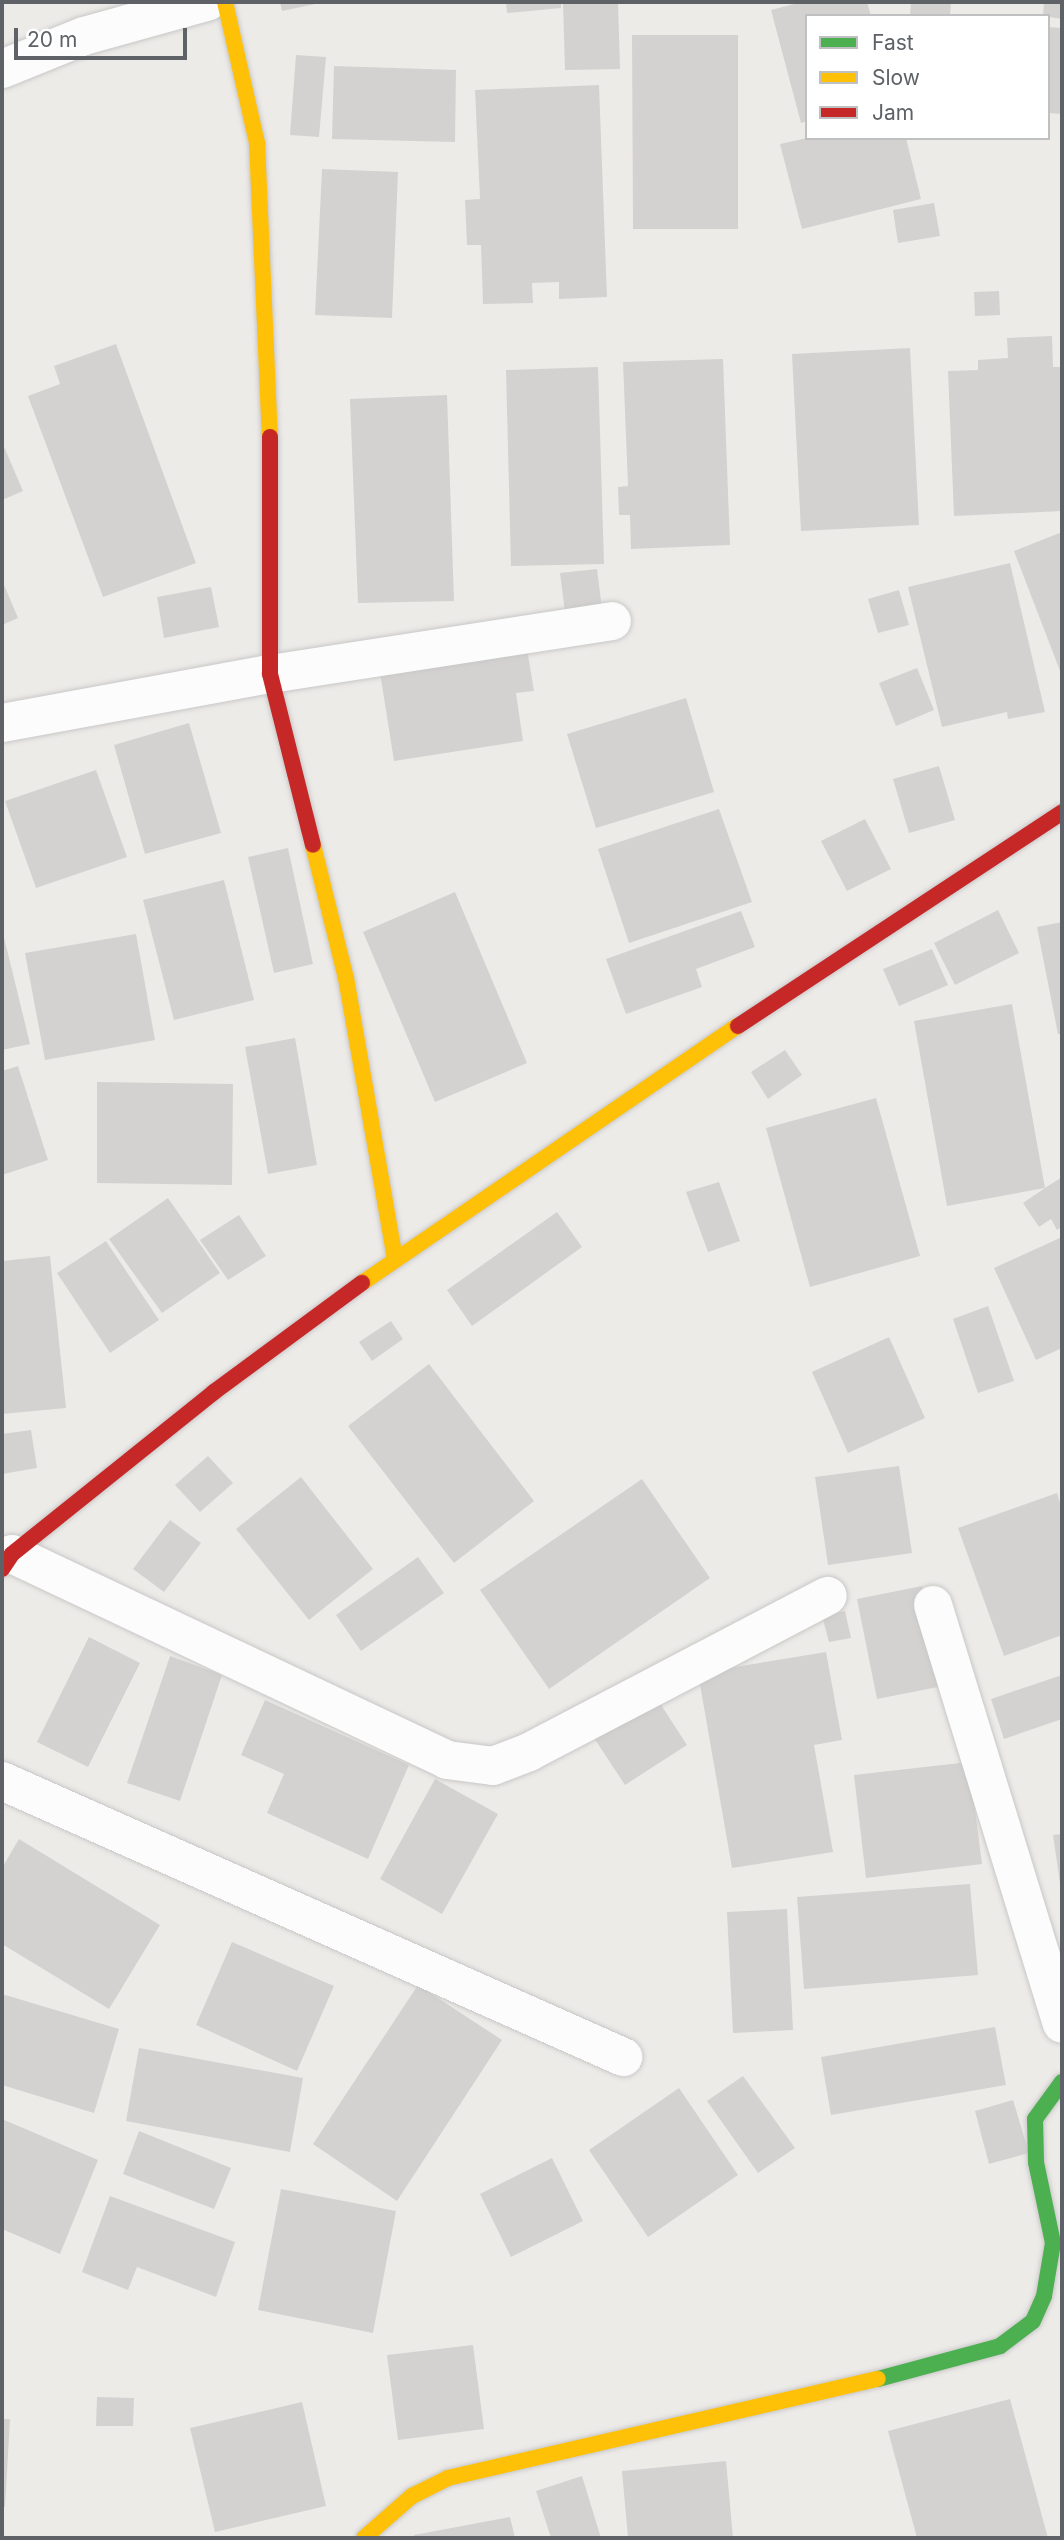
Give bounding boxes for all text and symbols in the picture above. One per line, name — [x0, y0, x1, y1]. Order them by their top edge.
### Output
scale bar — [18, 14, 191, 58]
legend — [805, 14, 1050, 140]
text: 20 m — [27, 27, 77, 52]
text: Fast — [872, 30, 914, 55]
text: Slow — [872, 65, 920, 90]
text: Jam — [872, 100, 914, 125]

